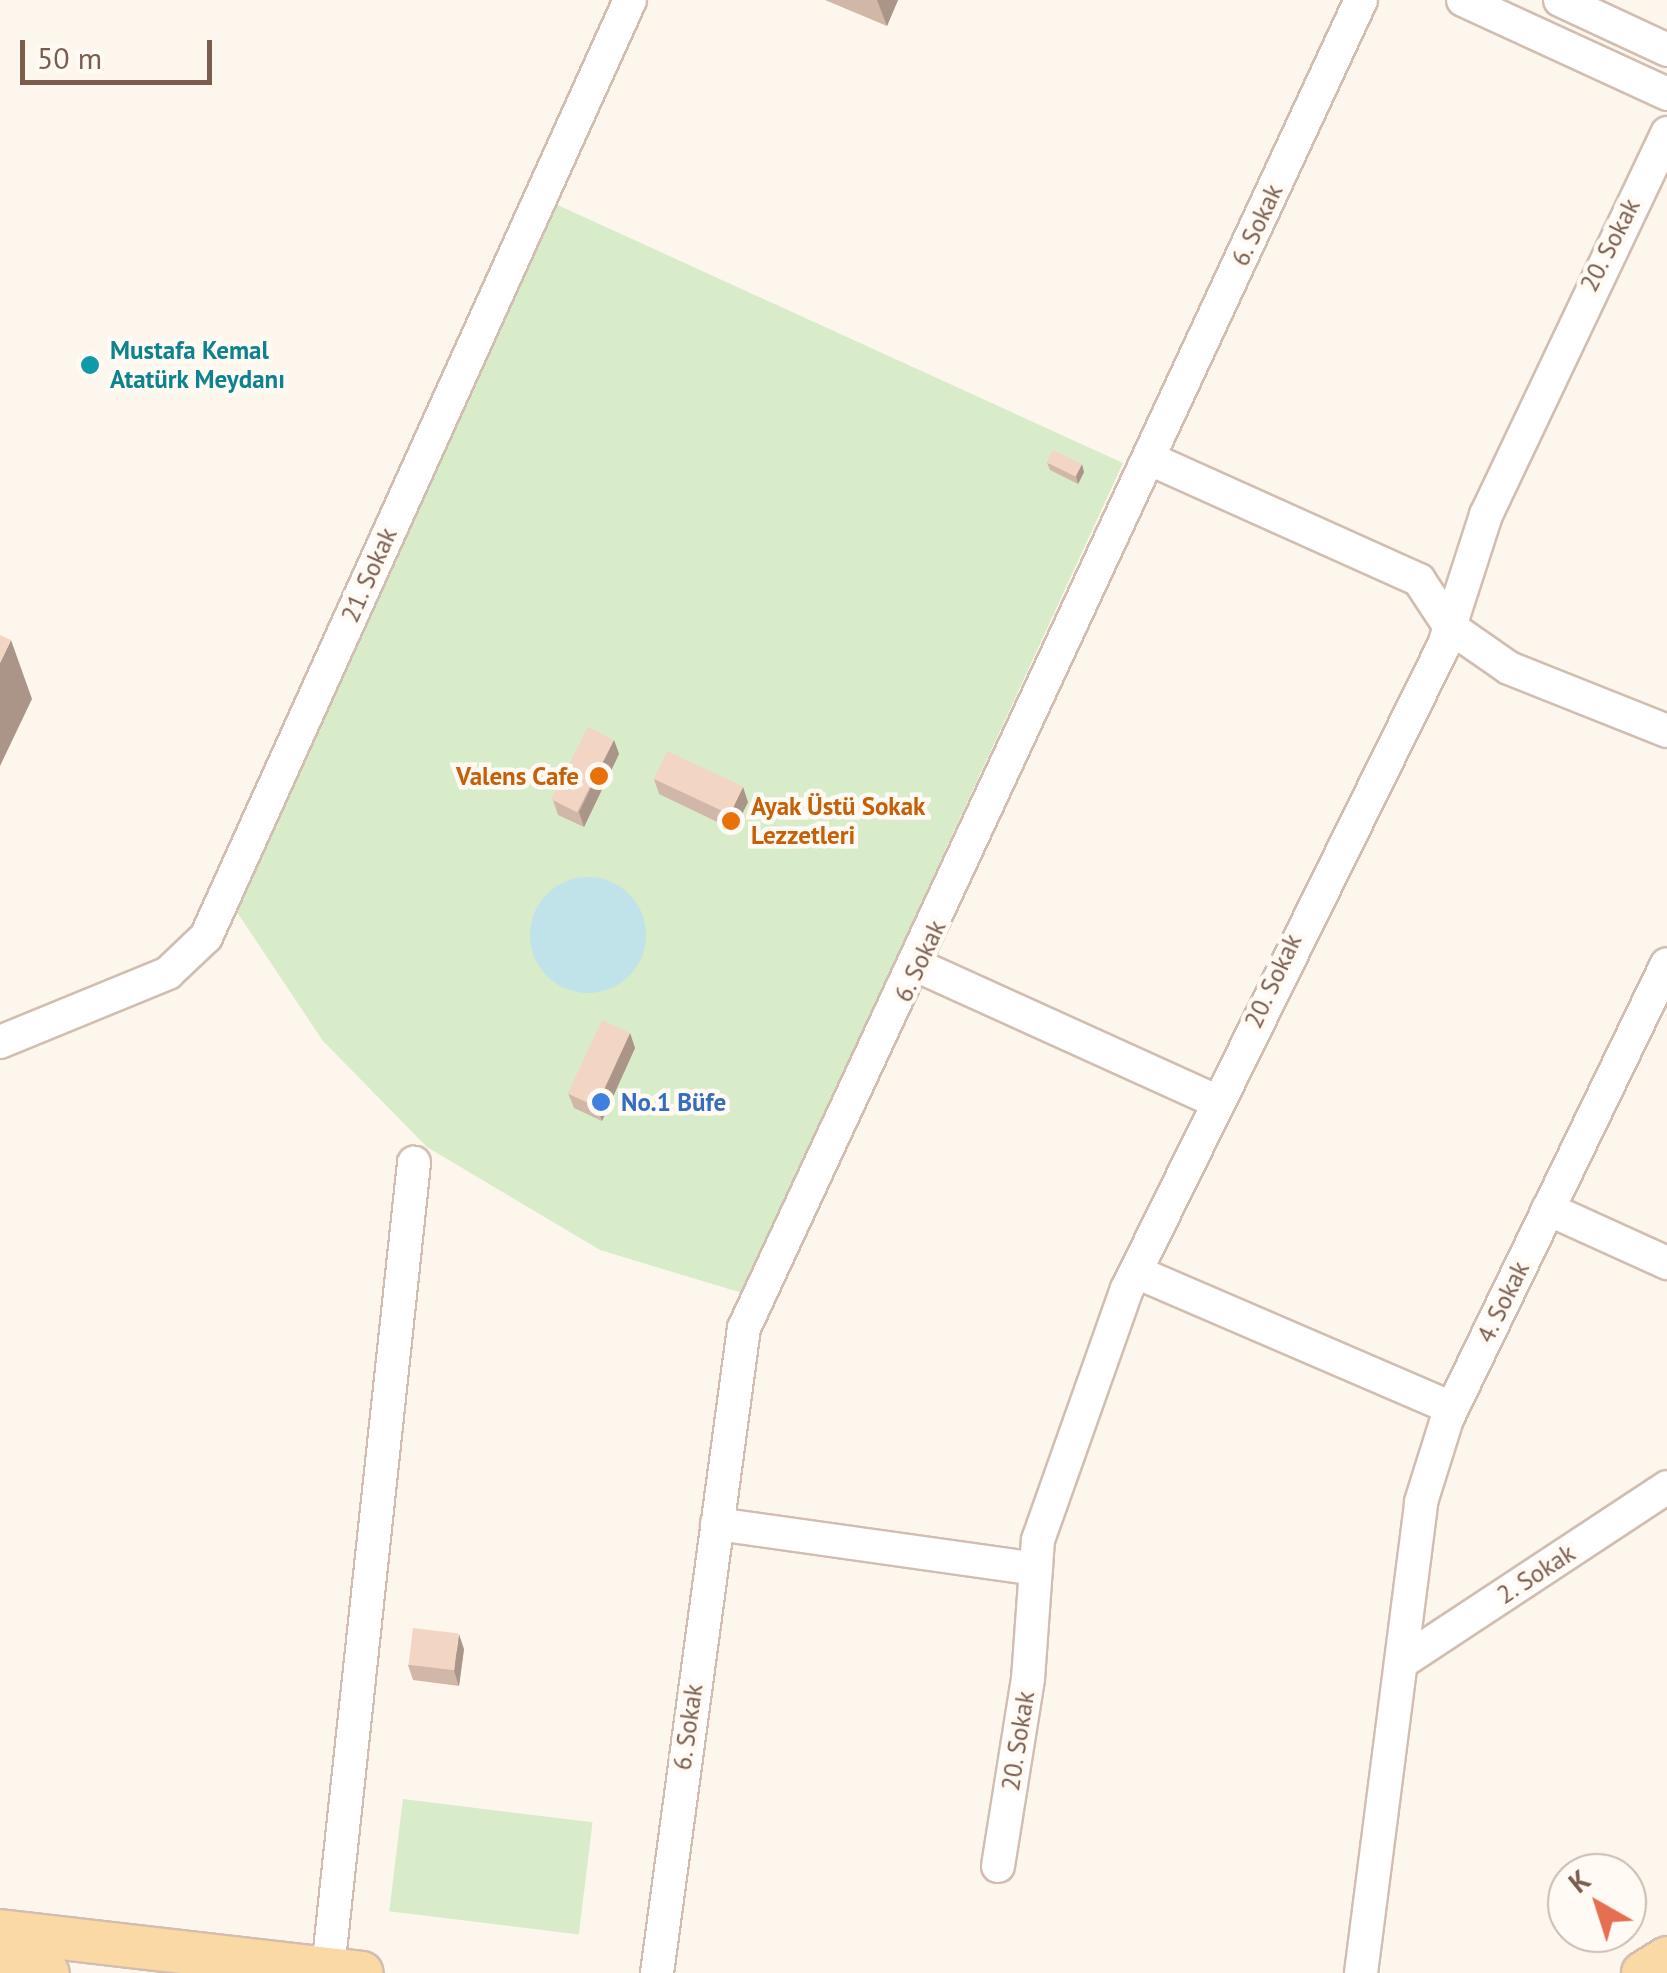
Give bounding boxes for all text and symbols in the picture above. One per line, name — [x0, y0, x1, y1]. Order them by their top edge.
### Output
scale bar — [25, 20, 218, 82]
text: 50 m — [37, 38, 102, 77]
street label: 6. Sokak — [1225, 178, 1289, 272]
street label: 20. Sokak — [1573, 193, 1647, 297]
place label: Mustafa Kemal Atatürk Meydanı — [110, 336, 286, 395]
marker: Mustafa Kemal Atatürk Meydanı — [79, 354, 101, 376]
street label: 21. Sokak — [334, 522, 404, 628]
place label: Valens Cafe — [456, 761, 579, 791]
marker: Valens Cafe — [588, 765, 610, 787]
place label: Ayak Üstü Sokak Lezzetleri — [751, 792, 926, 851]
marker: Ayak Üstü Sokak Lezzetleri — [720, 810, 742, 832]
street label: 6. Sokak — [888, 914, 952, 1008]
street label: 20. Sokak — [1238, 928, 1308, 1034]
place label: No.1 Büfe — [621, 1087, 726, 1117]
marker: No.1 Büfe — [590, 1091, 612, 1113]
street label: 4. Sokak — [1470, 1256, 1536, 1348]
street label: 2. Sokak — [1491, 1537, 1581, 1611]
street label: 6. Sokak — [667, 1681, 709, 1773]
street label: 20. Sokak — [995, 1688, 1041, 1794]
north arrow — [1547, 1853, 1647, 1953]
text: K — [1561, 1861, 1597, 1901]

